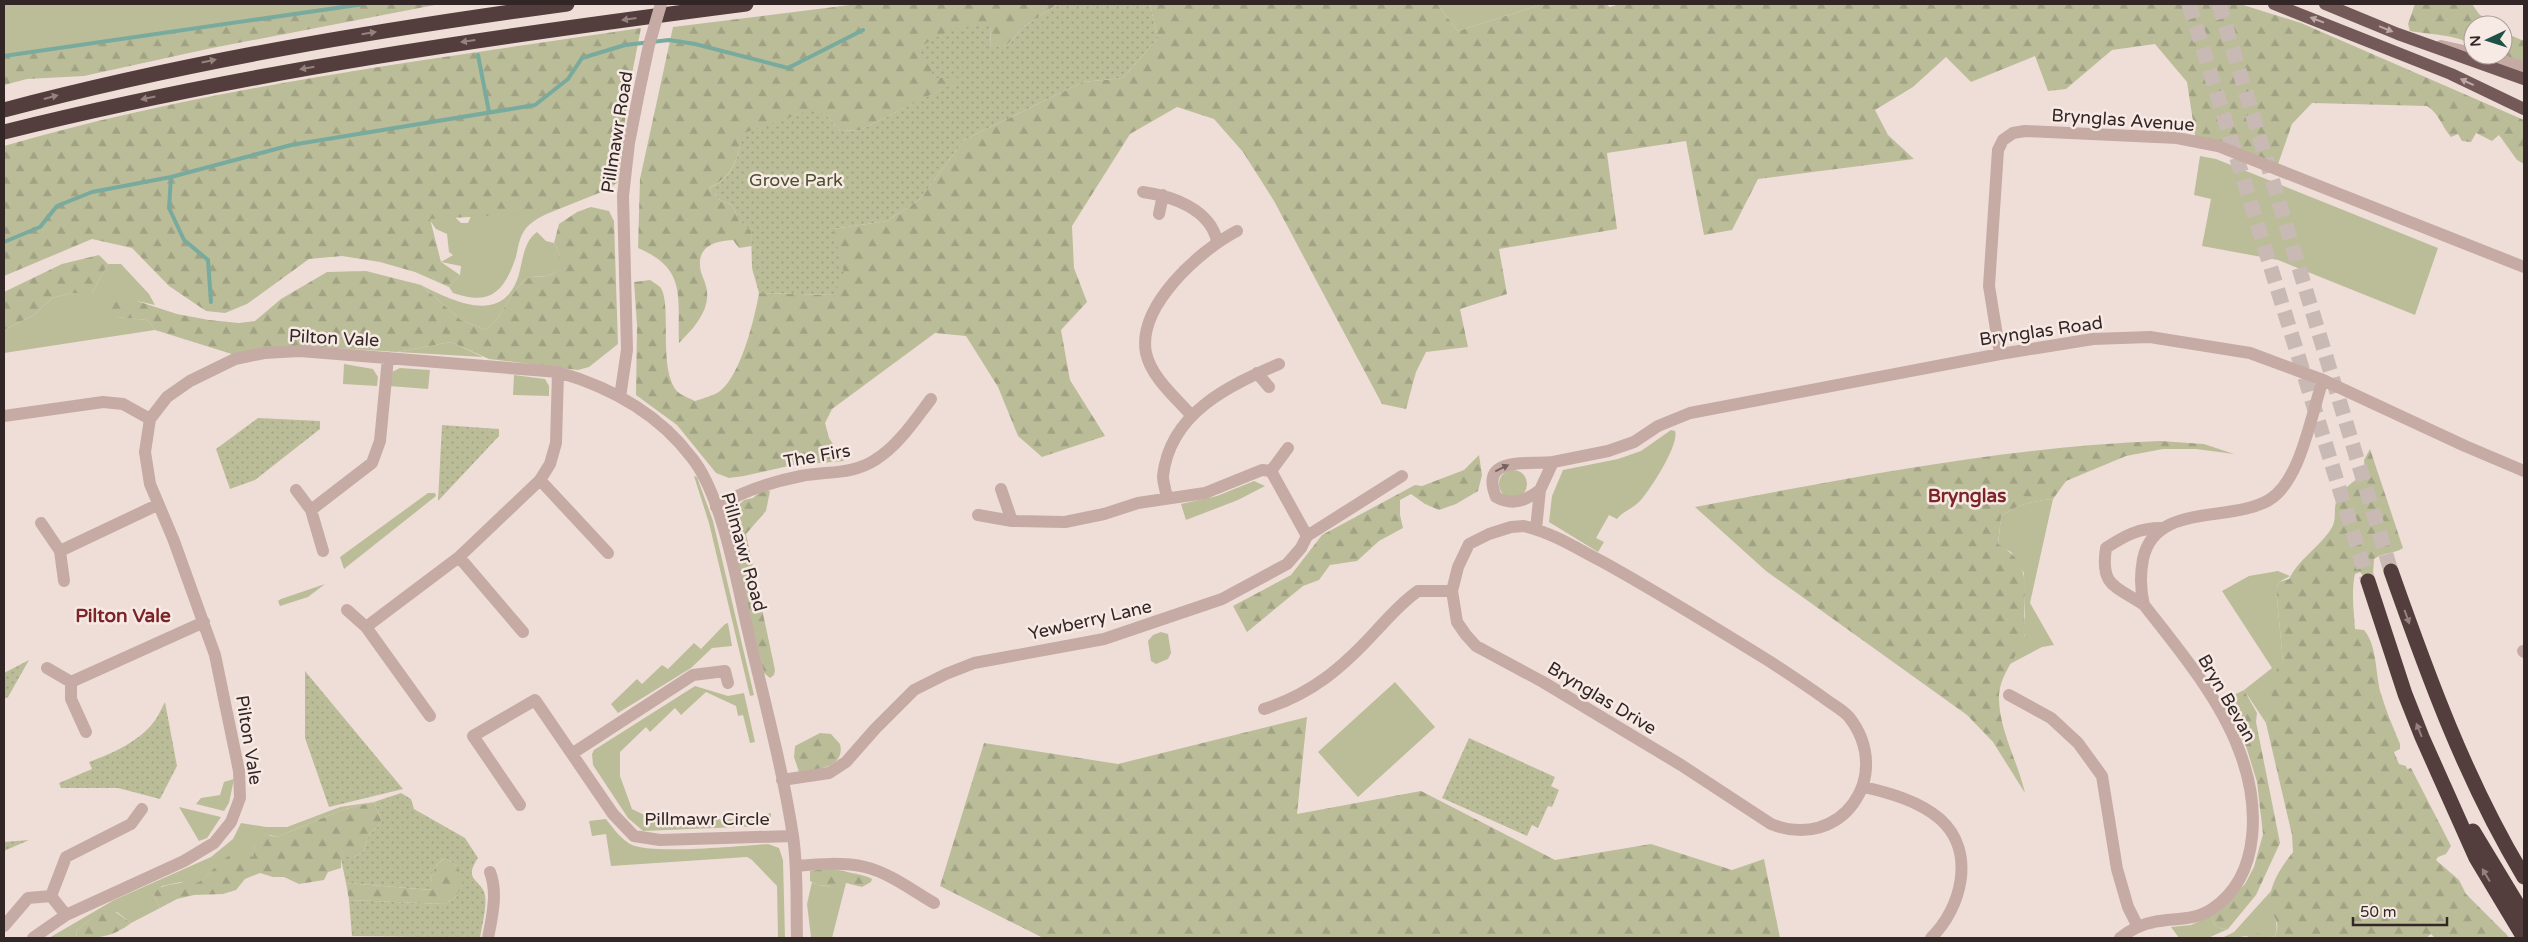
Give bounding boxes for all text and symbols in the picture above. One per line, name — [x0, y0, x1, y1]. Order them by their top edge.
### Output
one-way arrow — [620, 15, 636, 23]
north arrow — [2463, 15, 2513, 65]
one-way arrow — [2309, 16, 2324, 24]
one-way arrow — [2379, 25, 2394, 33]
one-way arrow — [362, 29, 378, 37]
text: N — [2467, 35, 2484, 47]
one-way arrow — [459, 37, 475, 45]
one-way arrow — [202, 57, 218, 65]
one-way arrow — [299, 64, 315, 72]
street label: Pillmawr Road — [597, 70, 637, 194]
one-way arrow — [2460, 78, 2474, 86]
one-way arrow — [43, 93, 58, 101]
one-way arrow — [139, 95, 155, 103]
street label: Brynglas Avenue — [2051, 104, 2195, 136]
park label: Grove Park — [749, 169, 843, 191]
street label: Brynglas Road — [1978, 311, 2104, 351]
street label: Pilton Vale — [288, 325, 380, 351]
street label: The Firs — [782, 439, 852, 473]
one-way arrow — [1495, 464, 1510, 473]
district label: Brynglas — [1928, 485, 2006, 508]
street label: Pillmawr Road — [716, 490, 772, 614]
street label: Yewberry Lane — [1026, 595, 1154, 645]
district label: Pilton Vale — [75, 605, 171, 627]
one-way arrow — [2403, 610, 2411, 625]
street label: Bryn Bevan — [2193, 650, 2261, 746]
street label: Brynglas Drive — [1543, 657, 1661, 739]
street label: Pilton Vale — [231, 694, 267, 786]
one-way arrow — [2415, 722, 2423, 737]
street label: Pillmawr Circle — [644, 808, 770, 830]
one-way arrow — [2482, 868, 2491, 881]
scale bar — [2353, 894, 2447, 926]
text: 50 m — [2360, 903, 2397, 921]

